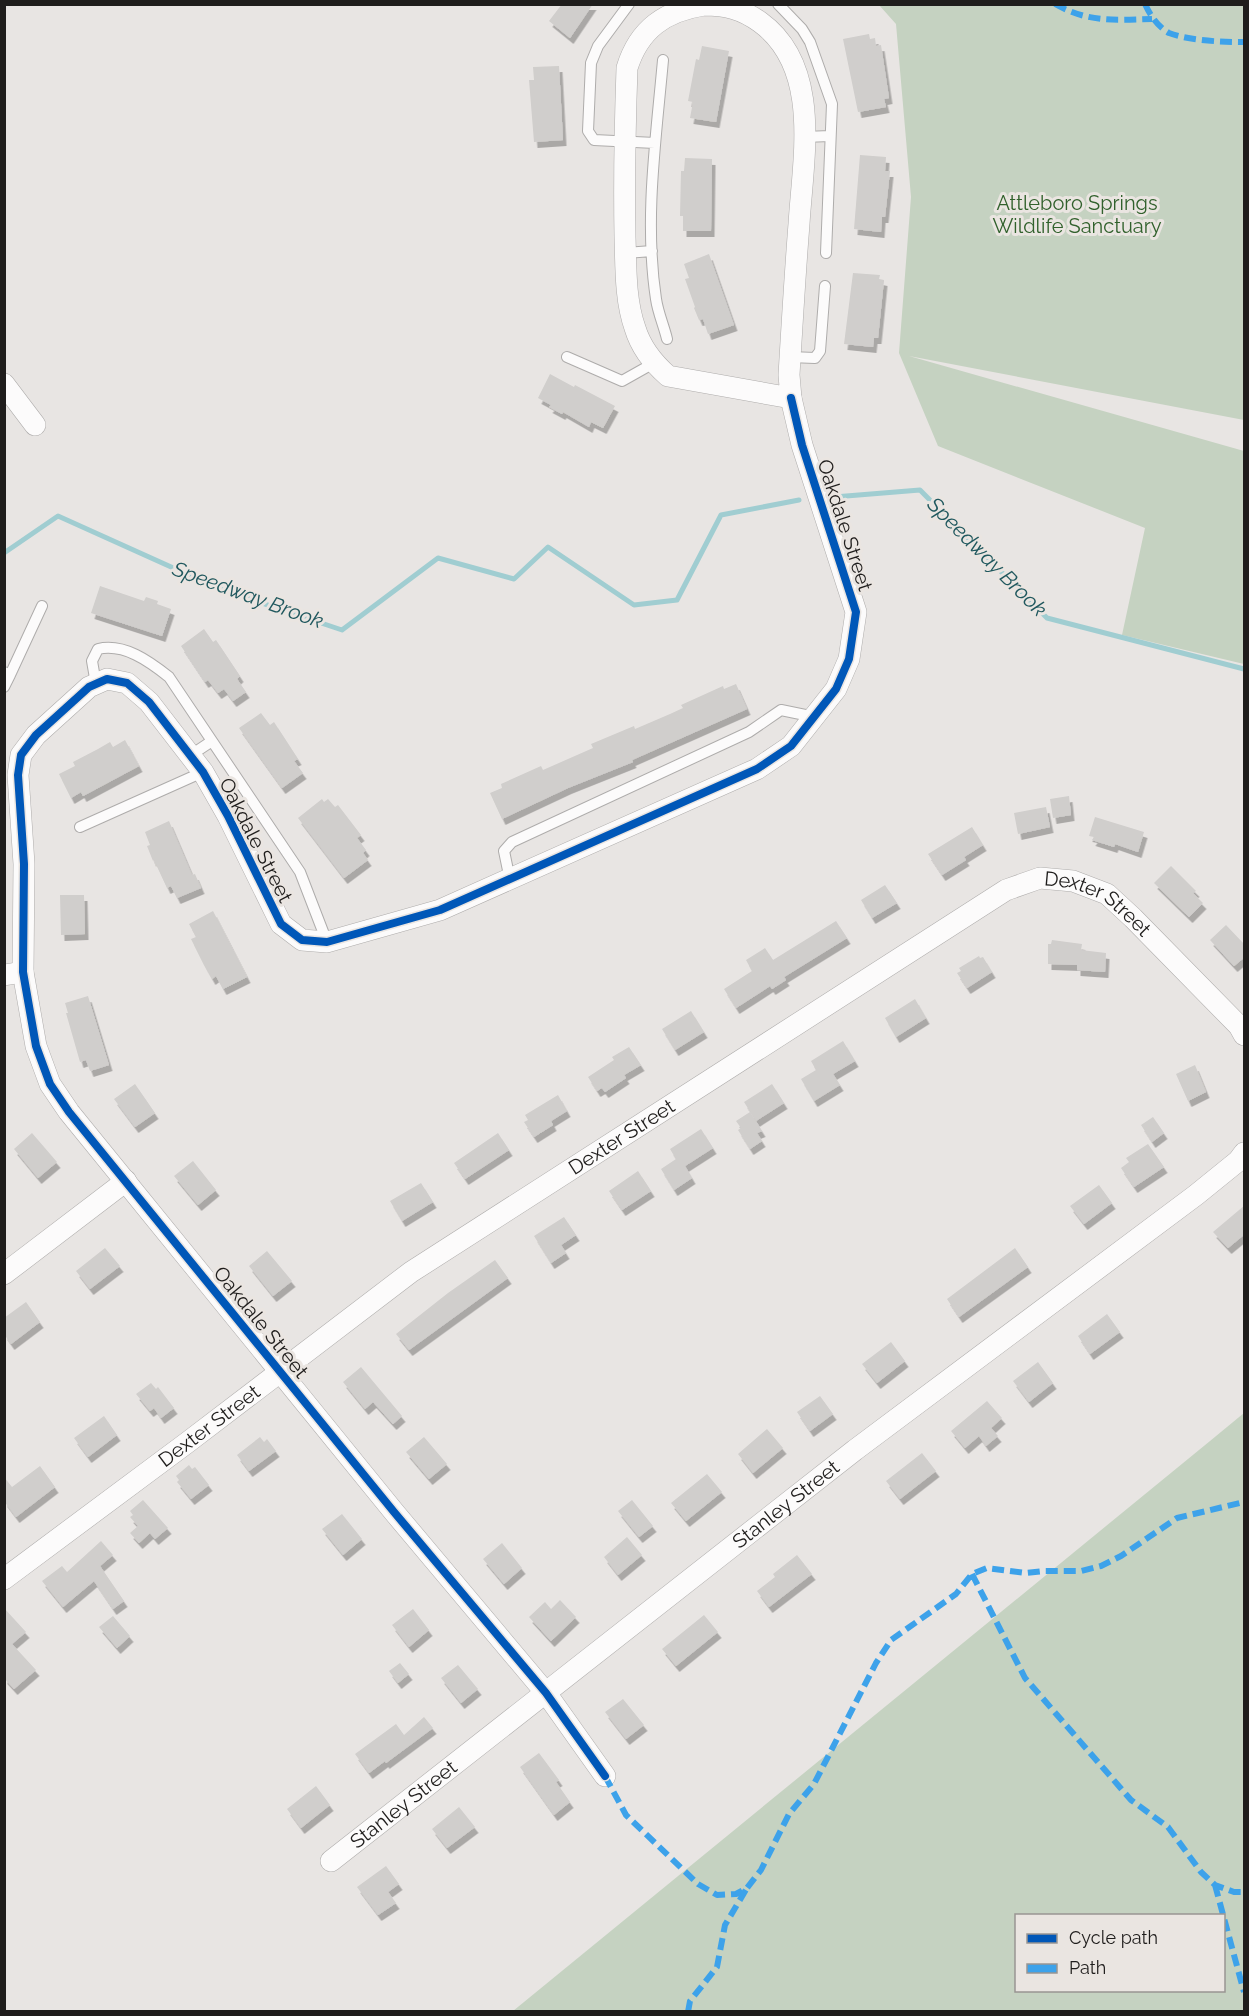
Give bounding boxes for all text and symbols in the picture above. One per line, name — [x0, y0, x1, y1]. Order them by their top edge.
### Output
park label: Attleboro Springs Wildlife Sanctuary — [992, 191, 1162, 238]
street label: Oakdale Street — [812, 456, 878, 594]
water label: Speedway Brook — [922, 491, 1052, 622]
water label: Speedway Brook — [168, 555, 327, 633]
street label: Oakdale Street — [214, 774, 298, 907]
street label: Dexter Street — [1043, 866, 1156, 941]
street label: Dexter Street — [564, 1094, 679, 1180]
street label: Oakdale Street — [209, 1261, 314, 1383]
street label: Dexter Street — [154, 1379, 265, 1472]
street label: Stanley Street — [728, 1455, 844, 1554]
street label: Stanley Street — [345, 1755, 462, 1853]
legend — [1015, 1914, 1225, 1992]
text: Cycle path — [1069, 1927, 1158, 1948]
text: Path — [1069, 1957, 1106, 1978]

